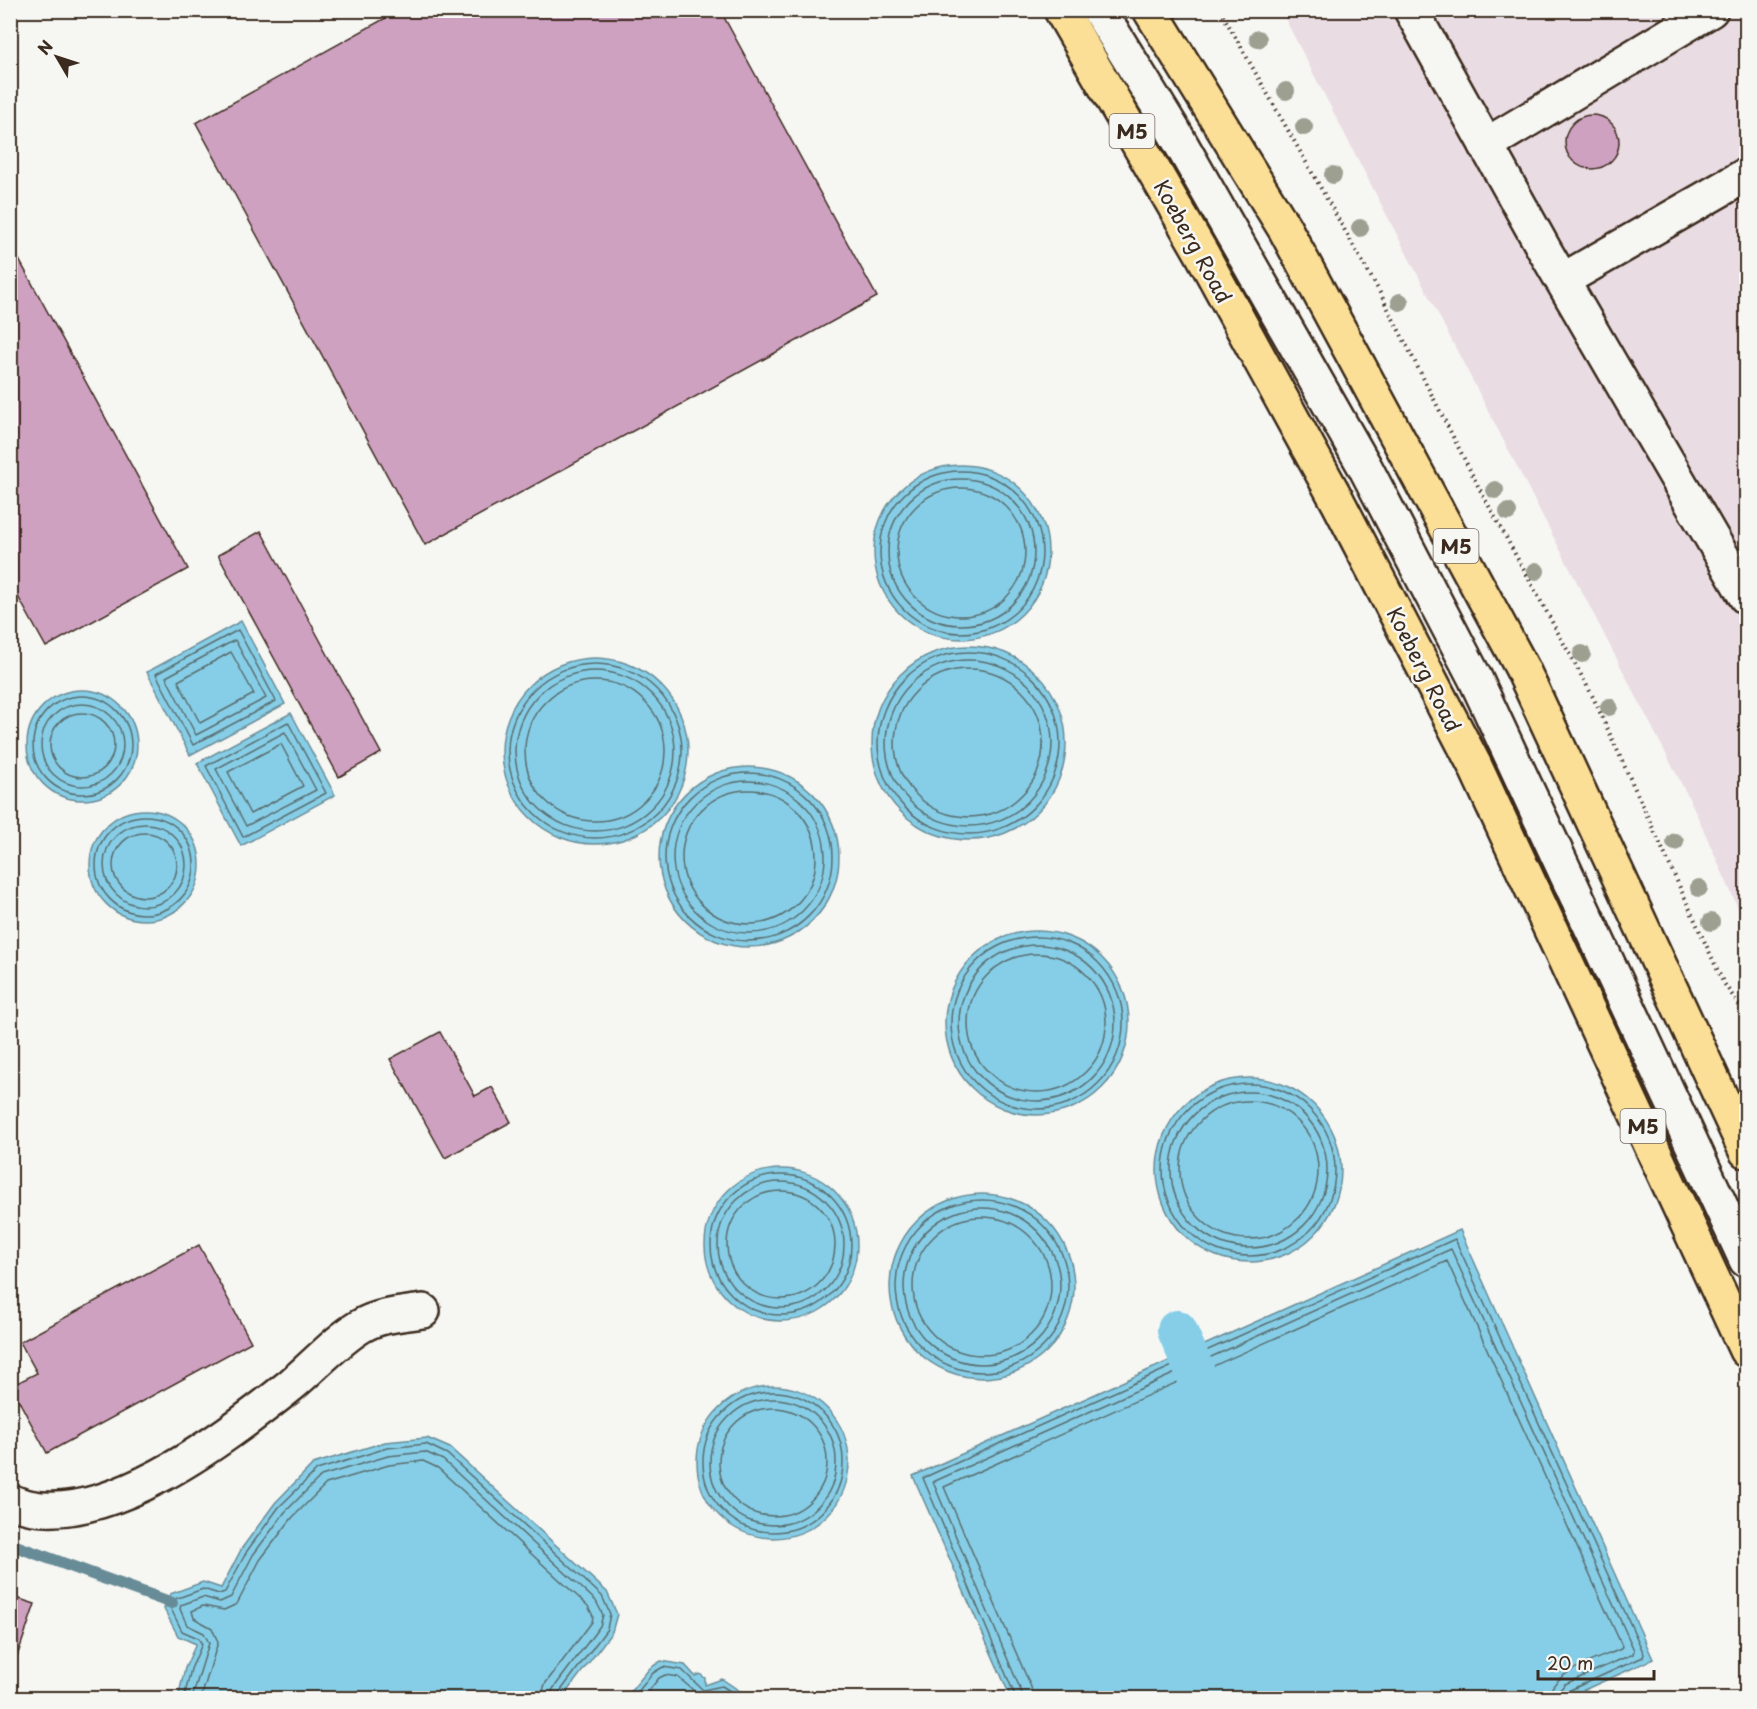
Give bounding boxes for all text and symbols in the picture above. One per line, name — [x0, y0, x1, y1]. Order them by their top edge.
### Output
north arrow — [27, 27, 87, 87]
text: N — [31, 34, 58, 59]
road number: M5 — [1110, 114, 1154, 148]
street label: Koeberg Road — [1147, 173, 1241, 309]
road number: M5 — [1434, 529, 1478, 563]
street label: Koeberg Road — [1380, 601, 1470, 737]
road number: M5 — [1620, 1109, 1666, 1143]
scale bar — [1538, 1643, 1654, 1681]
text: 20 m — [1547, 1649, 1593, 1676]

